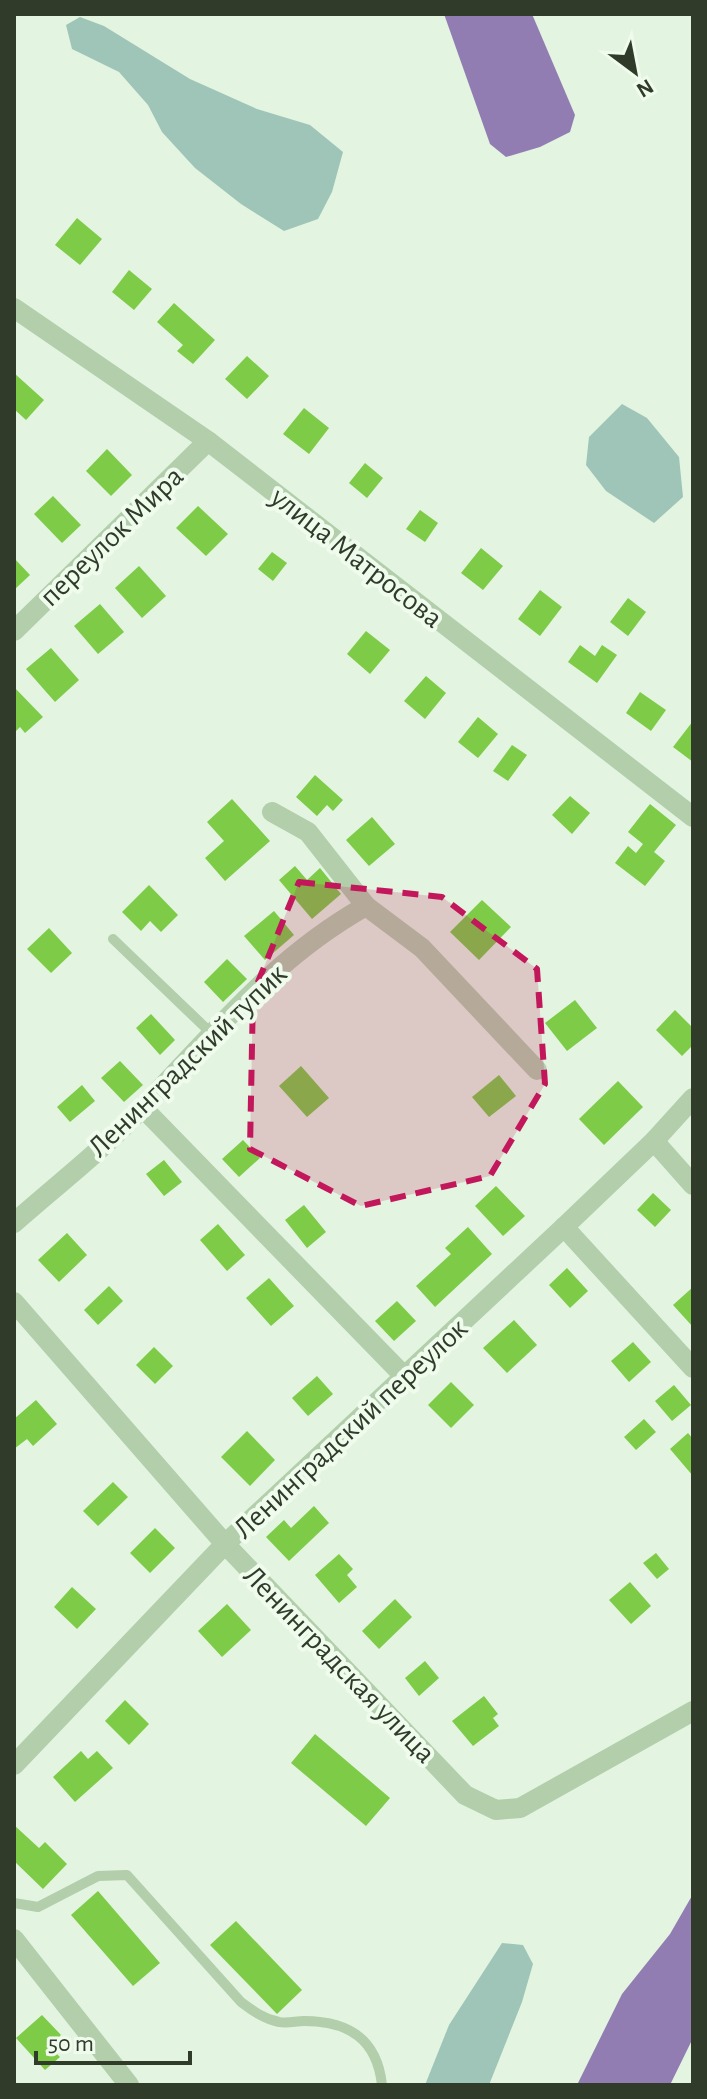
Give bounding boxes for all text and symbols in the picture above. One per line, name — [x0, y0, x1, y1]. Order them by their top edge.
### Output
north arrow — [595, 32, 675, 112]
text: N — [633, 75, 657, 101]
street label: переулок Мира — [34, 461, 189, 612]
street label: улица Матросова — [264, 481, 448, 634]
street label: Ленинградский тупик — [83, 958, 293, 1163]
street label: Ленинградский переулок — [228, 1313, 473, 1544]
street label: Ленинградская улица — [238, 1560, 441, 1769]
scale bar — [36, 2015, 190, 2065]
text: 50 m — [48, 2032, 94, 2056]

